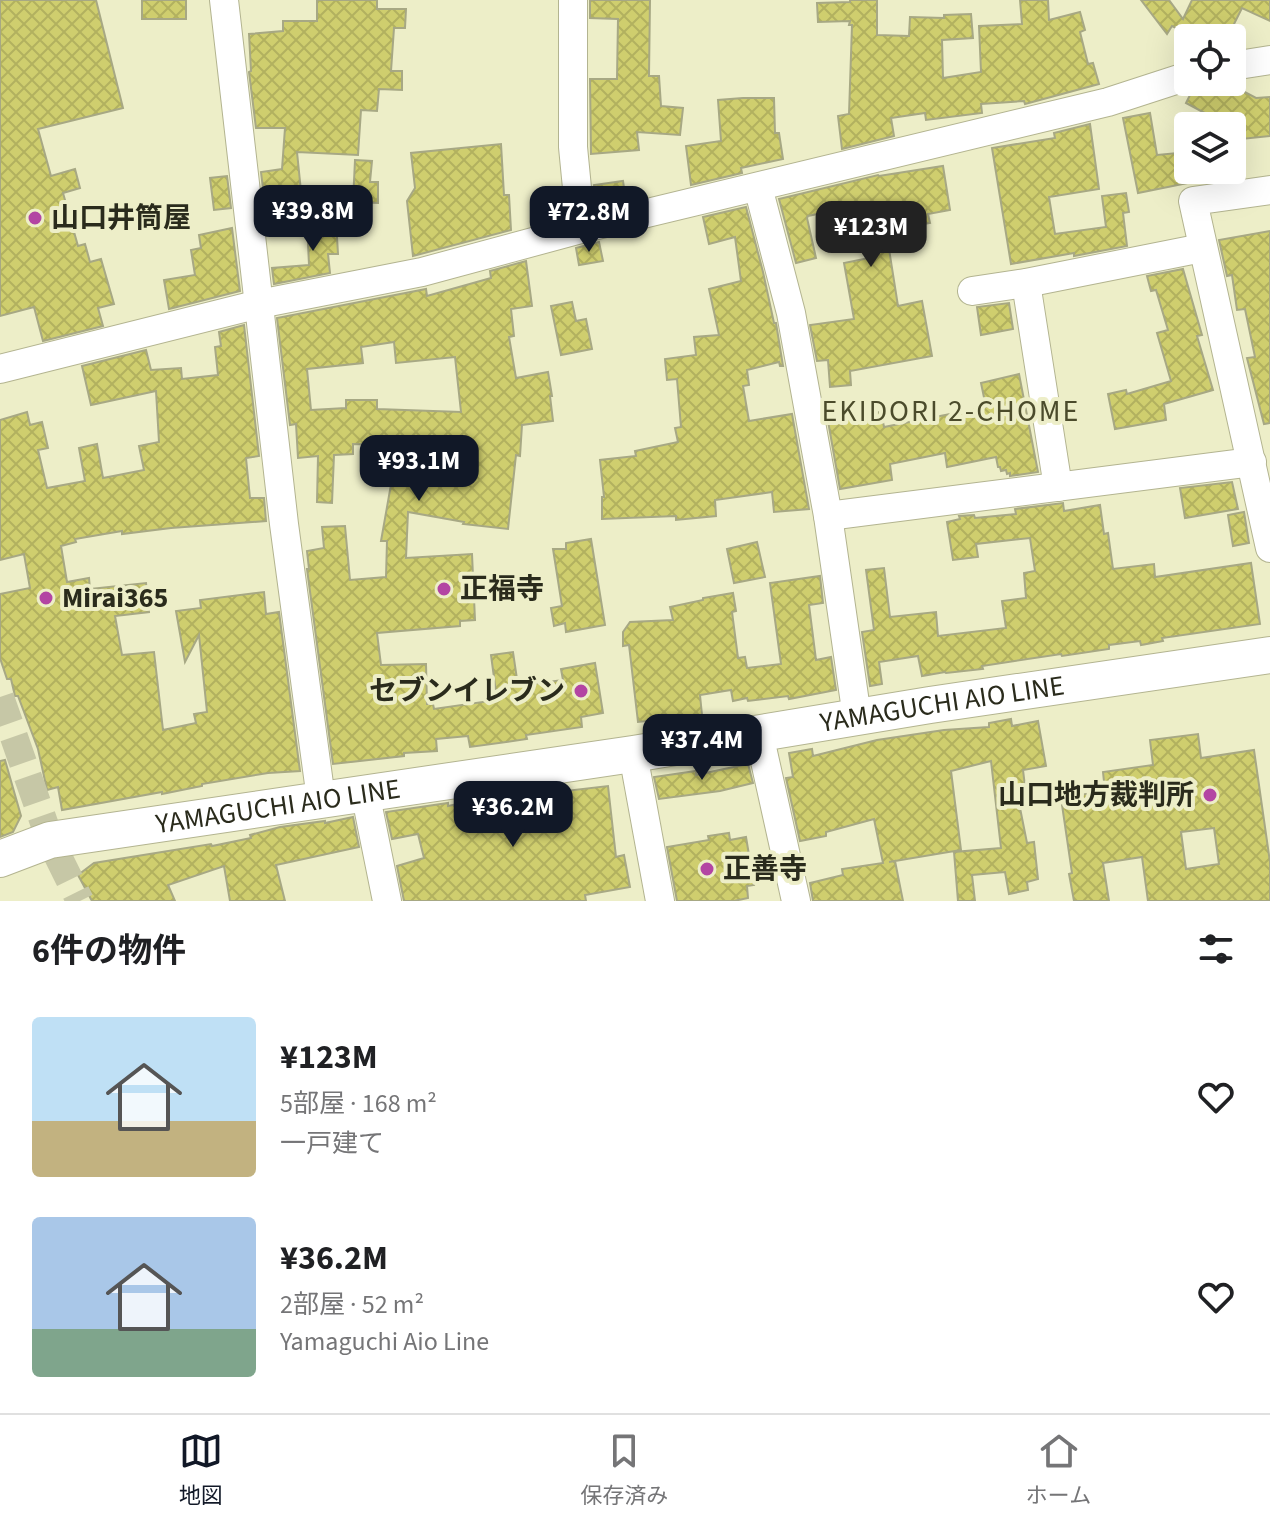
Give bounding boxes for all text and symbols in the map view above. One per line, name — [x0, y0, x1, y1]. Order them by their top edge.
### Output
map controls — [1174, 24, 1246, 184]
button: locate — [1174, 24, 1246, 96]
button: layers — [1174, 112, 1246, 184]
pin: ¥39.8M — [248, 185, 378, 253]
pin: ¥72.8M — [524, 186, 654, 254]
text: ¥39.8M — [272, 192, 354, 229]
text: ¥72.8M — [548, 193, 630, 230]
place label: 山口井筒屋 — [51, 198, 191, 238]
pin: ¥123M — [815, 201, 927, 269]
text: ¥123M — [834, 208, 908, 245]
marker: 山口井筒屋 — [26, 209, 44, 227]
district label: EKIDORI 2-CHOME — [822, 390, 1080, 433]
pin: ¥93.1M — [354, 435, 484, 503]
text: ¥93.1M — [378, 442, 460, 479]
place label: 正福寺 — [460, 569, 544, 609]
place label: Mirai365 — [62, 578, 168, 618]
marker: 正福寺 — [435, 580, 453, 598]
marker: Mirai365 — [37, 589, 55, 607]
street label: YAMAGUCHI AIO LINE — [816, 665, 1067, 743]
place label: セブンイレブン — [369, 671, 565, 711]
marker: セブンイレブン — [572, 682, 590, 700]
pin: ¥37.4M — [637, 714, 767, 782]
text: ¥37.4M — [661, 721, 743, 758]
street label: YAMAGUCHI AIO LINE — [152, 769, 403, 844]
place label: 山口地方裁判所 — [998, 775, 1194, 815]
pin: ¥36.2M — [448, 781, 578, 849]
marker: 山口地方裁判所 — [1201, 786, 1219, 804]
text: ¥36.2M — [472, 788, 554, 825]
place label: 正善寺 — [723, 849, 807, 889]
marker: 正善寺 — [698, 860, 716, 878]
text: 6件の物件 — [32, 927, 186, 976]
icon: filters — [1194, 927, 1238, 971]
text: ¥123M — [280, 1033, 378, 1082]
icon: home — [96, 1049, 192, 1145]
icon: heart — [1194, 1075, 1238, 1119]
text: 5部屋 · 168 m² — [280, 1085, 437, 1122]
text: 一戸建て — [280, 1125, 384, 1162]
text: ¥36.2M — [280, 1234, 388, 1283]
icon: home — [96, 1249, 192, 1345]
icon: heart — [1194, 1275, 1238, 1319]
text: 2部屋 · 52 m² — [280, 1286, 424, 1323]
text: Yamaguchi Aio Line — [280, 1323, 489, 1360]
tab: 地図 — [179, 1429, 223, 1512]
tab: 保存済み — [580, 1429, 668, 1512]
tab: ホーム — [1026, 1429, 1091, 1512]

